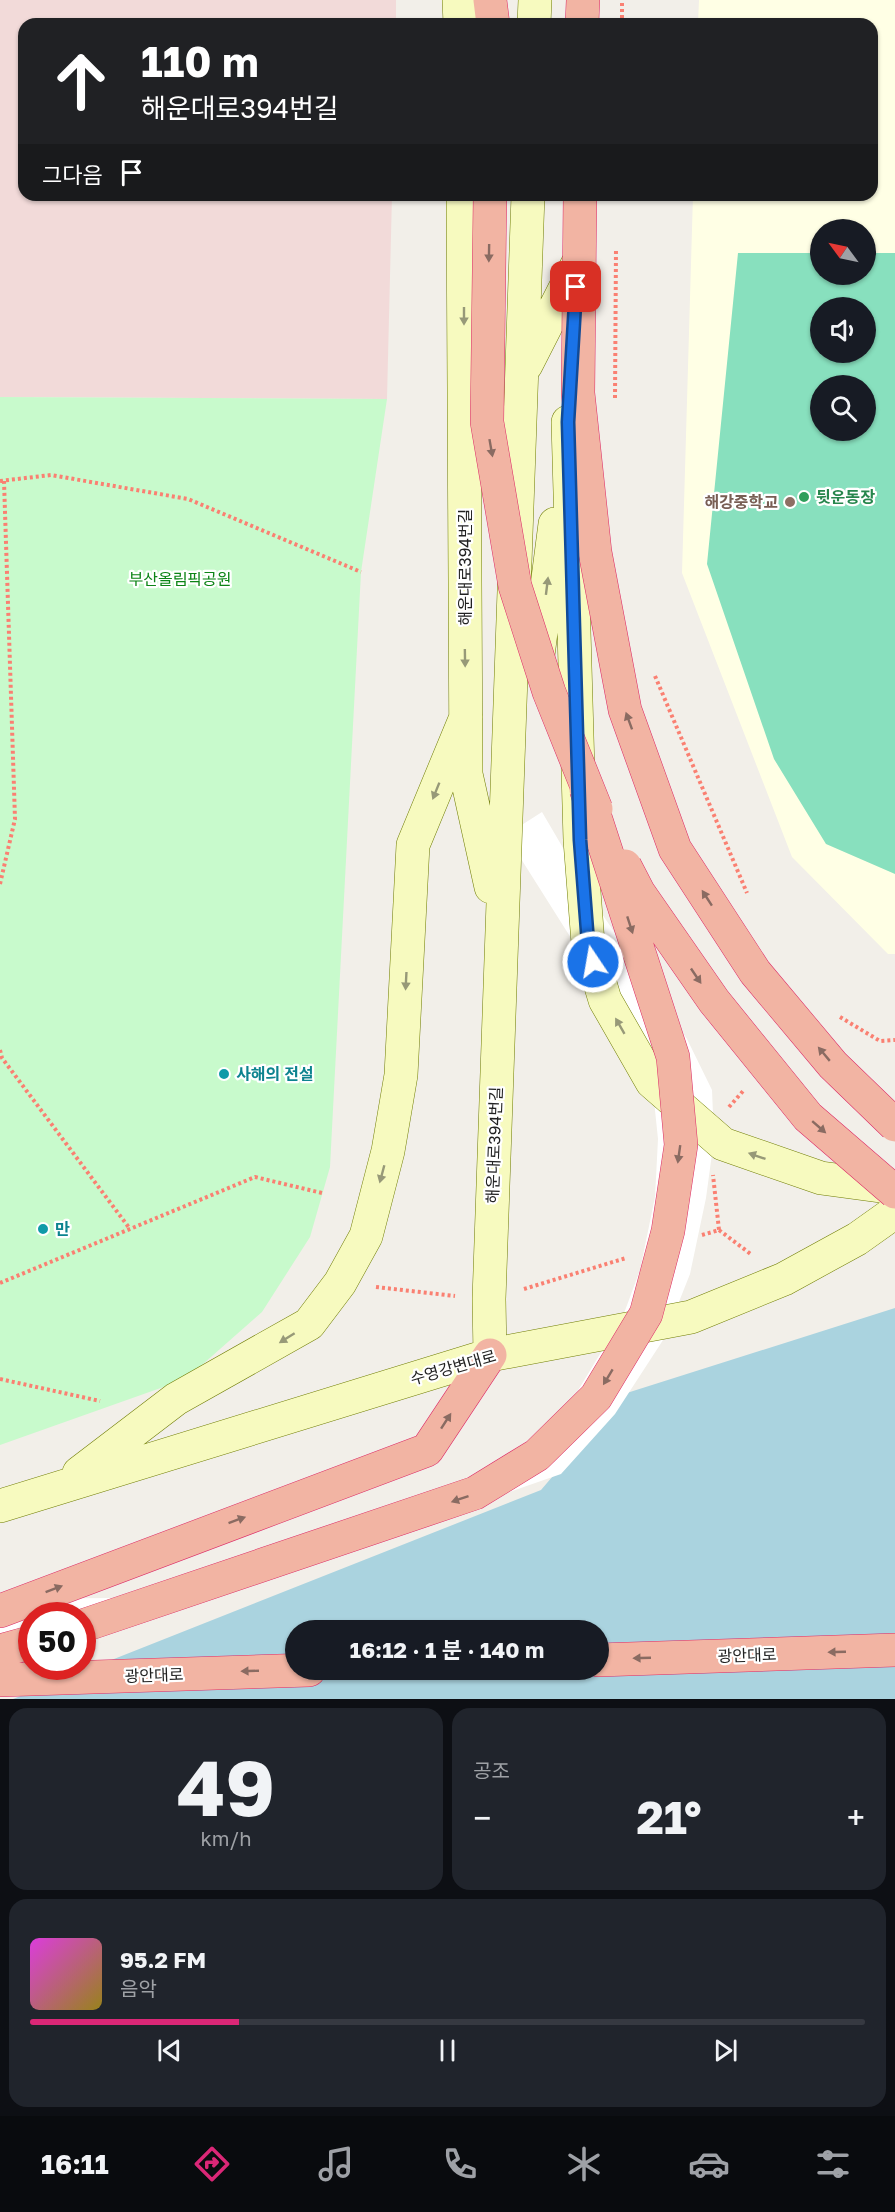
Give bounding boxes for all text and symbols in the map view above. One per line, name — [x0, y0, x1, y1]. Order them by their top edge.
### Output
text: 110 m — [141, 36, 259, 86]
icon: ahead — [42, 42, 120, 120]
text: 해운대로394번길 — [141, 92, 339, 124]
icon: arrive — [115, 156, 148, 189]
text: 그다음 — [42, 161, 103, 188]
north arrow — [810, 219, 876, 285]
map controls — [810, 219, 876, 441]
one-way arrow — [485, 244, 494, 263]
pin — [550, 261, 601, 312]
icon: arrive — [559, 270, 592, 303]
button: sound — [810, 297, 876, 363]
one-way arrow — [459, 307, 469, 326]
button: search — [810, 375, 876, 441]
one-way arrow — [487, 439, 496, 458]
place label: 뒷운동장 — [816, 487, 875, 507]
marker: 뒷운동장 — [797, 490, 811, 504]
place label: 해강중학교 — [704, 492, 778, 512]
marker: 해강중학교 — [783, 495, 797, 509]
street label: 해운대로394번길 — [455, 508, 475, 626]
park label: 부산올림픽공원 — [128, 569, 232, 589]
one-way arrow — [542, 576, 551, 595]
one-way arrow — [461, 649, 470, 668]
one-way arrow — [623, 712, 633, 730]
one-way arrow — [431, 782, 441, 800]
one-way arrow — [701, 891, 713, 907]
one-way arrow — [626, 916, 635, 934]
position arrow — [561, 930, 625, 994]
one-way arrow — [690, 968, 702, 984]
one-way arrow — [401, 972, 411, 991]
one-way arrow — [615, 1017, 625, 1034]
one-way arrow — [818, 1047, 831, 1062]
place label: 사해의 전설 — [236, 1064, 314, 1084]
marker: 사해의 전설 — [217, 1067, 231, 1081]
street label: 해운대로394번길 — [482, 1086, 506, 1204]
one-way arrow — [812, 1120, 827, 1134]
one-way arrow — [674, 1145, 684, 1164]
one-way arrow — [748, 1151, 766, 1160]
one-way arrow — [377, 1165, 387, 1183]
place label: 만 — [55, 1219, 70, 1239]
marker: 만 — [36, 1222, 50, 1236]
one-way arrow — [279, 1332, 295, 1343]
street label: 수영강변대로 — [408, 1345, 498, 1389]
one-way arrow — [603, 1369, 613, 1386]
one-way arrow — [440, 1414, 452, 1430]
one-way arrow — [451, 1494, 469, 1504]
one-way arrow — [228, 1515, 246, 1525]
one-way arrow — [46, 1584, 64, 1594]
speed limit sign: 50 — [18, 1602, 96, 1680]
text: 16:12 · 1 분 · 140 m — [350, 1636, 544, 1663]
street label: 광안대로 — [717, 1644, 777, 1666]
one-way arrow — [827, 1647, 846, 1656]
one-way arrow — [632, 1654, 651, 1663]
street label: 광안대로 — [124, 1664, 184, 1686]
one-way arrow — [241, 1667, 260, 1676]
text: 49 — [177, 1740, 275, 1833]
text: 공조 — [473, 1758, 510, 1782]
text: 21° — [636, 1790, 702, 1844]
text: − — [473, 1798, 491, 1837]
text: + — [847, 1798, 865, 1837]
text: km/h — [201, 1826, 251, 1850]
text: 95.2 FM — [120, 1946, 206, 1973]
text: 음악 — [120, 1976, 157, 2000]
icon: previous — [153, 2034, 186, 2067]
icon: pause — [431, 2034, 464, 2067]
icon: next — [709, 2034, 742, 2067]
icon: directions — [191, 2143, 233, 2185]
icon: music — [315, 2143, 357, 2185]
icon: phone — [439, 2143, 481, 2185]
icon: climate — [563, 2143, 605, 2185]
icon: car — [688, 2143, 730, 2185]
icon: filters — [812, 2143, 854, 2185]
text: 16:11 — [41, 2148, 109, 2180]

